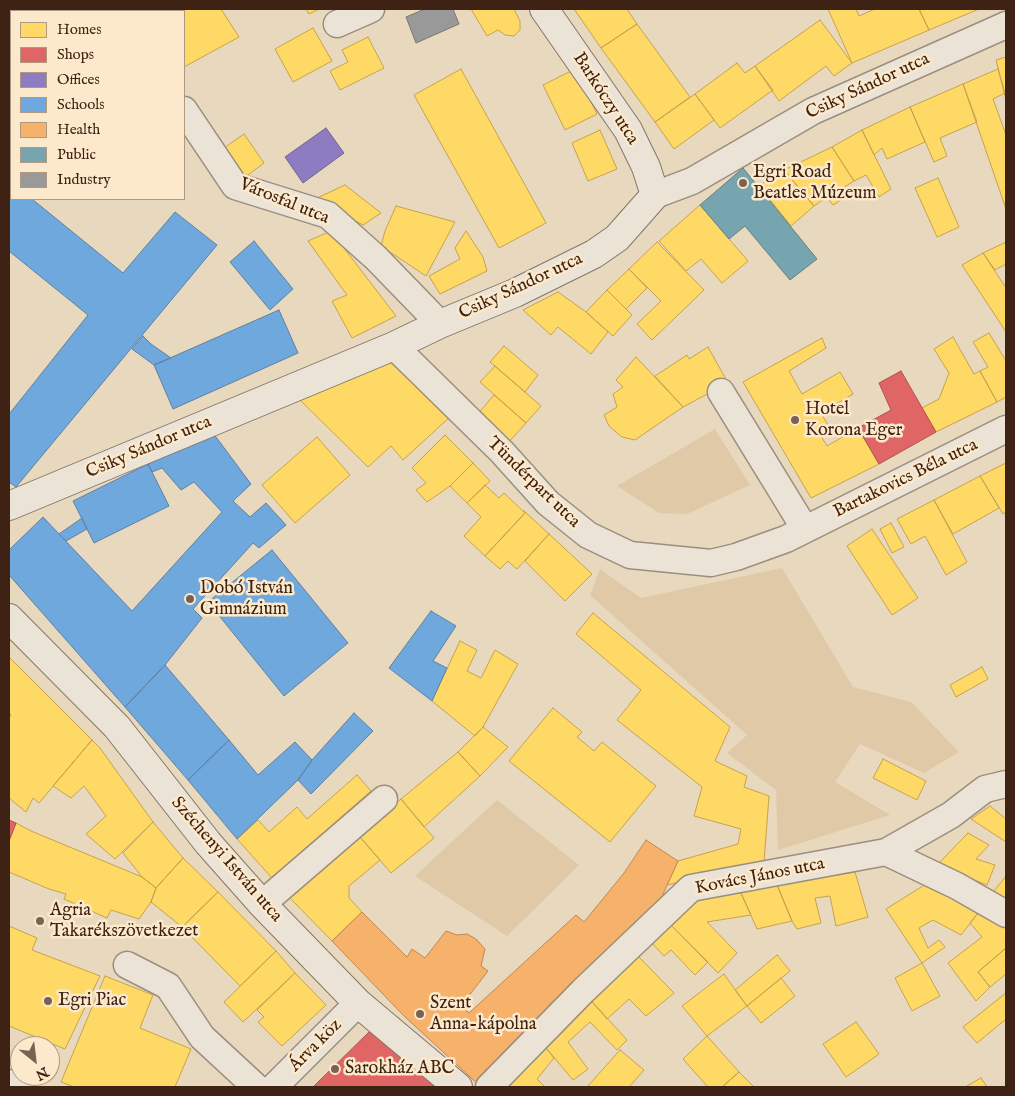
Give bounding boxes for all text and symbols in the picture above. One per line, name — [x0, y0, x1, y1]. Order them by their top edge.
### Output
legend — [10, 10, 185, 200]
text: Homes — [57, 20, 101, 39]
text: Shops — [57, 45, 94, 64]
street label: Barkóczy utca — [567, 49, 643, 149]
street label: Csiky Sándor utca — [803, 49, 933, 125]
text: Offices — [57, 70, 100, 89]
text: Schools — [57, 95, 105, 114]
text: Health — [57, 120, 100, 139]
text: Public — [57, 145, 96, 164]
place label: Egri Road Beatles Múzeum — [753, 162, 876, 204]
text: Industry — [57, 170, 111, 189]
street label: Városfal utca — [236, 174, 332, 230]
marker: Egri Road Beatles Múzeum — [737, 177, 749, 189]
street label: Csiky Sándor utca — [456, 249, 586, 325]
place label: Hotel Korona Eger — [805, 399, 902, 442]
street label: Csiky Sándor utca — [83, 412, 215, 484]
marker: Hotel Korona Eger — [789, 414, 801, 426]
street label: Tündérpart utca — [482, 433, 584, 533]
street label: Bartakovics Béla utca — [830, 435, 982, 523]
place label: Dobó István Gimnázium — [200, 578, 293, 620]
marker: Dobó István Gimnázium — [184, 593, 196, 605]
street label: Széchenyi István utca — [166, 793, 286, 927]
street label: Kovács János utca — [693, 854, 827, 900]
place label: Agria Takarékszövetkezet — [50, 900, 199, 942]
marker: Agria Takarékszövetkezet — [34, 915, 46, 927]
place label: Egri Piac — [58, 990, 126, 1012]
place label: Szent Anna-kápolna — [430, 993, 537, 1036]
marker: Egri Piac — [42, 995, 54, 1007]
marker: Szent Anna-kápolna — [414, 1008, 426, 1020]
street label: Árva köz — [285, 1015, 347, 1077]
north arrow — [10, 1036, 60, 1086]
place label: Sarokház ABC — [345, 1058, 454, 1080]
text: N — [32, 1062, 51, 1084]
marker: Sarokház ABC — [329, 1063, 341, 1075]

